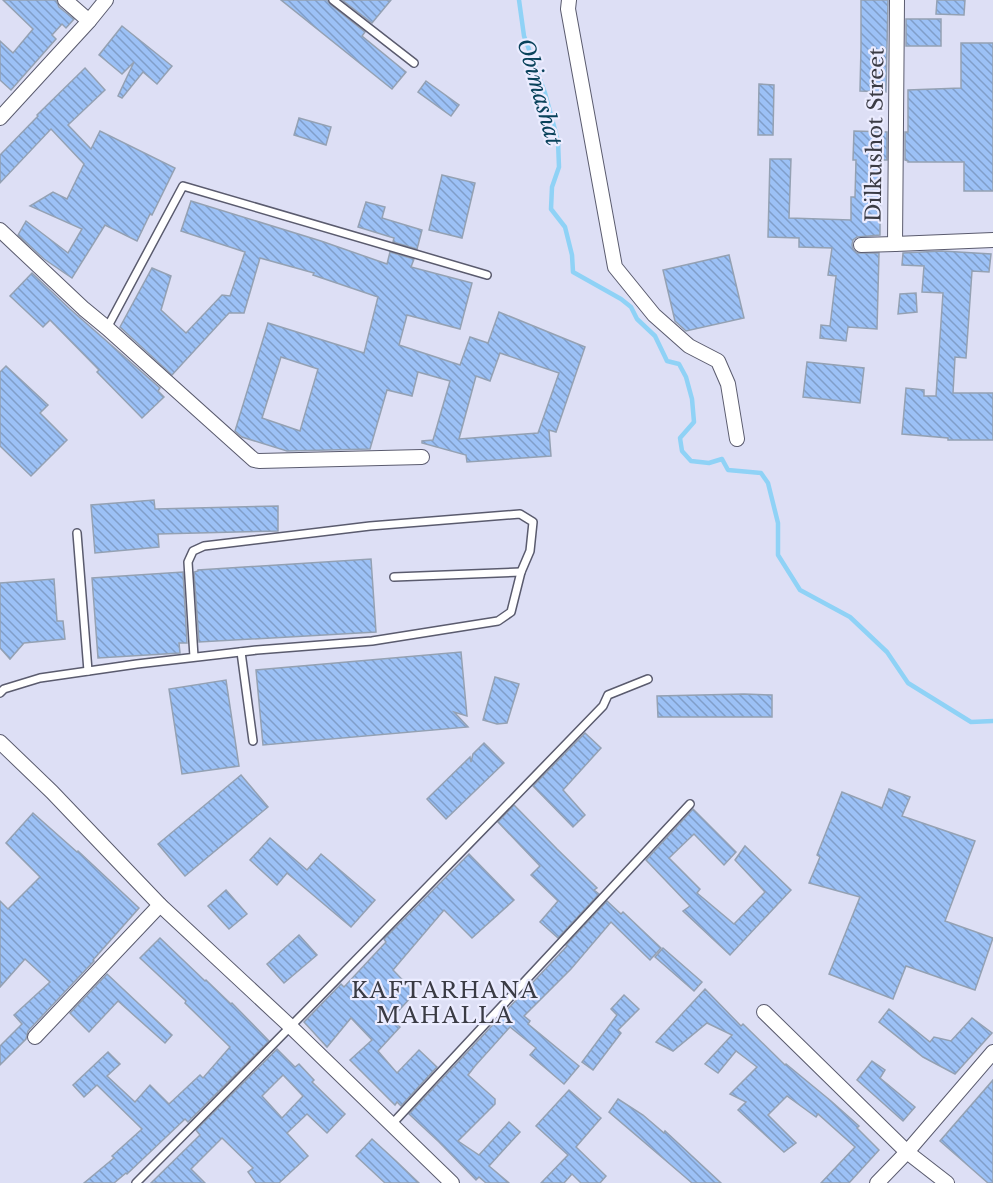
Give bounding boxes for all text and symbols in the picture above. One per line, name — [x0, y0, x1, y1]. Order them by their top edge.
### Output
water label: Obimashat — [511, 35, 568, 149]
street label: Dilkushot Street — [860, 48, 890, 222]
district label: KAFTARHANA MAHALLA — [351, 977, 539, 1029]

